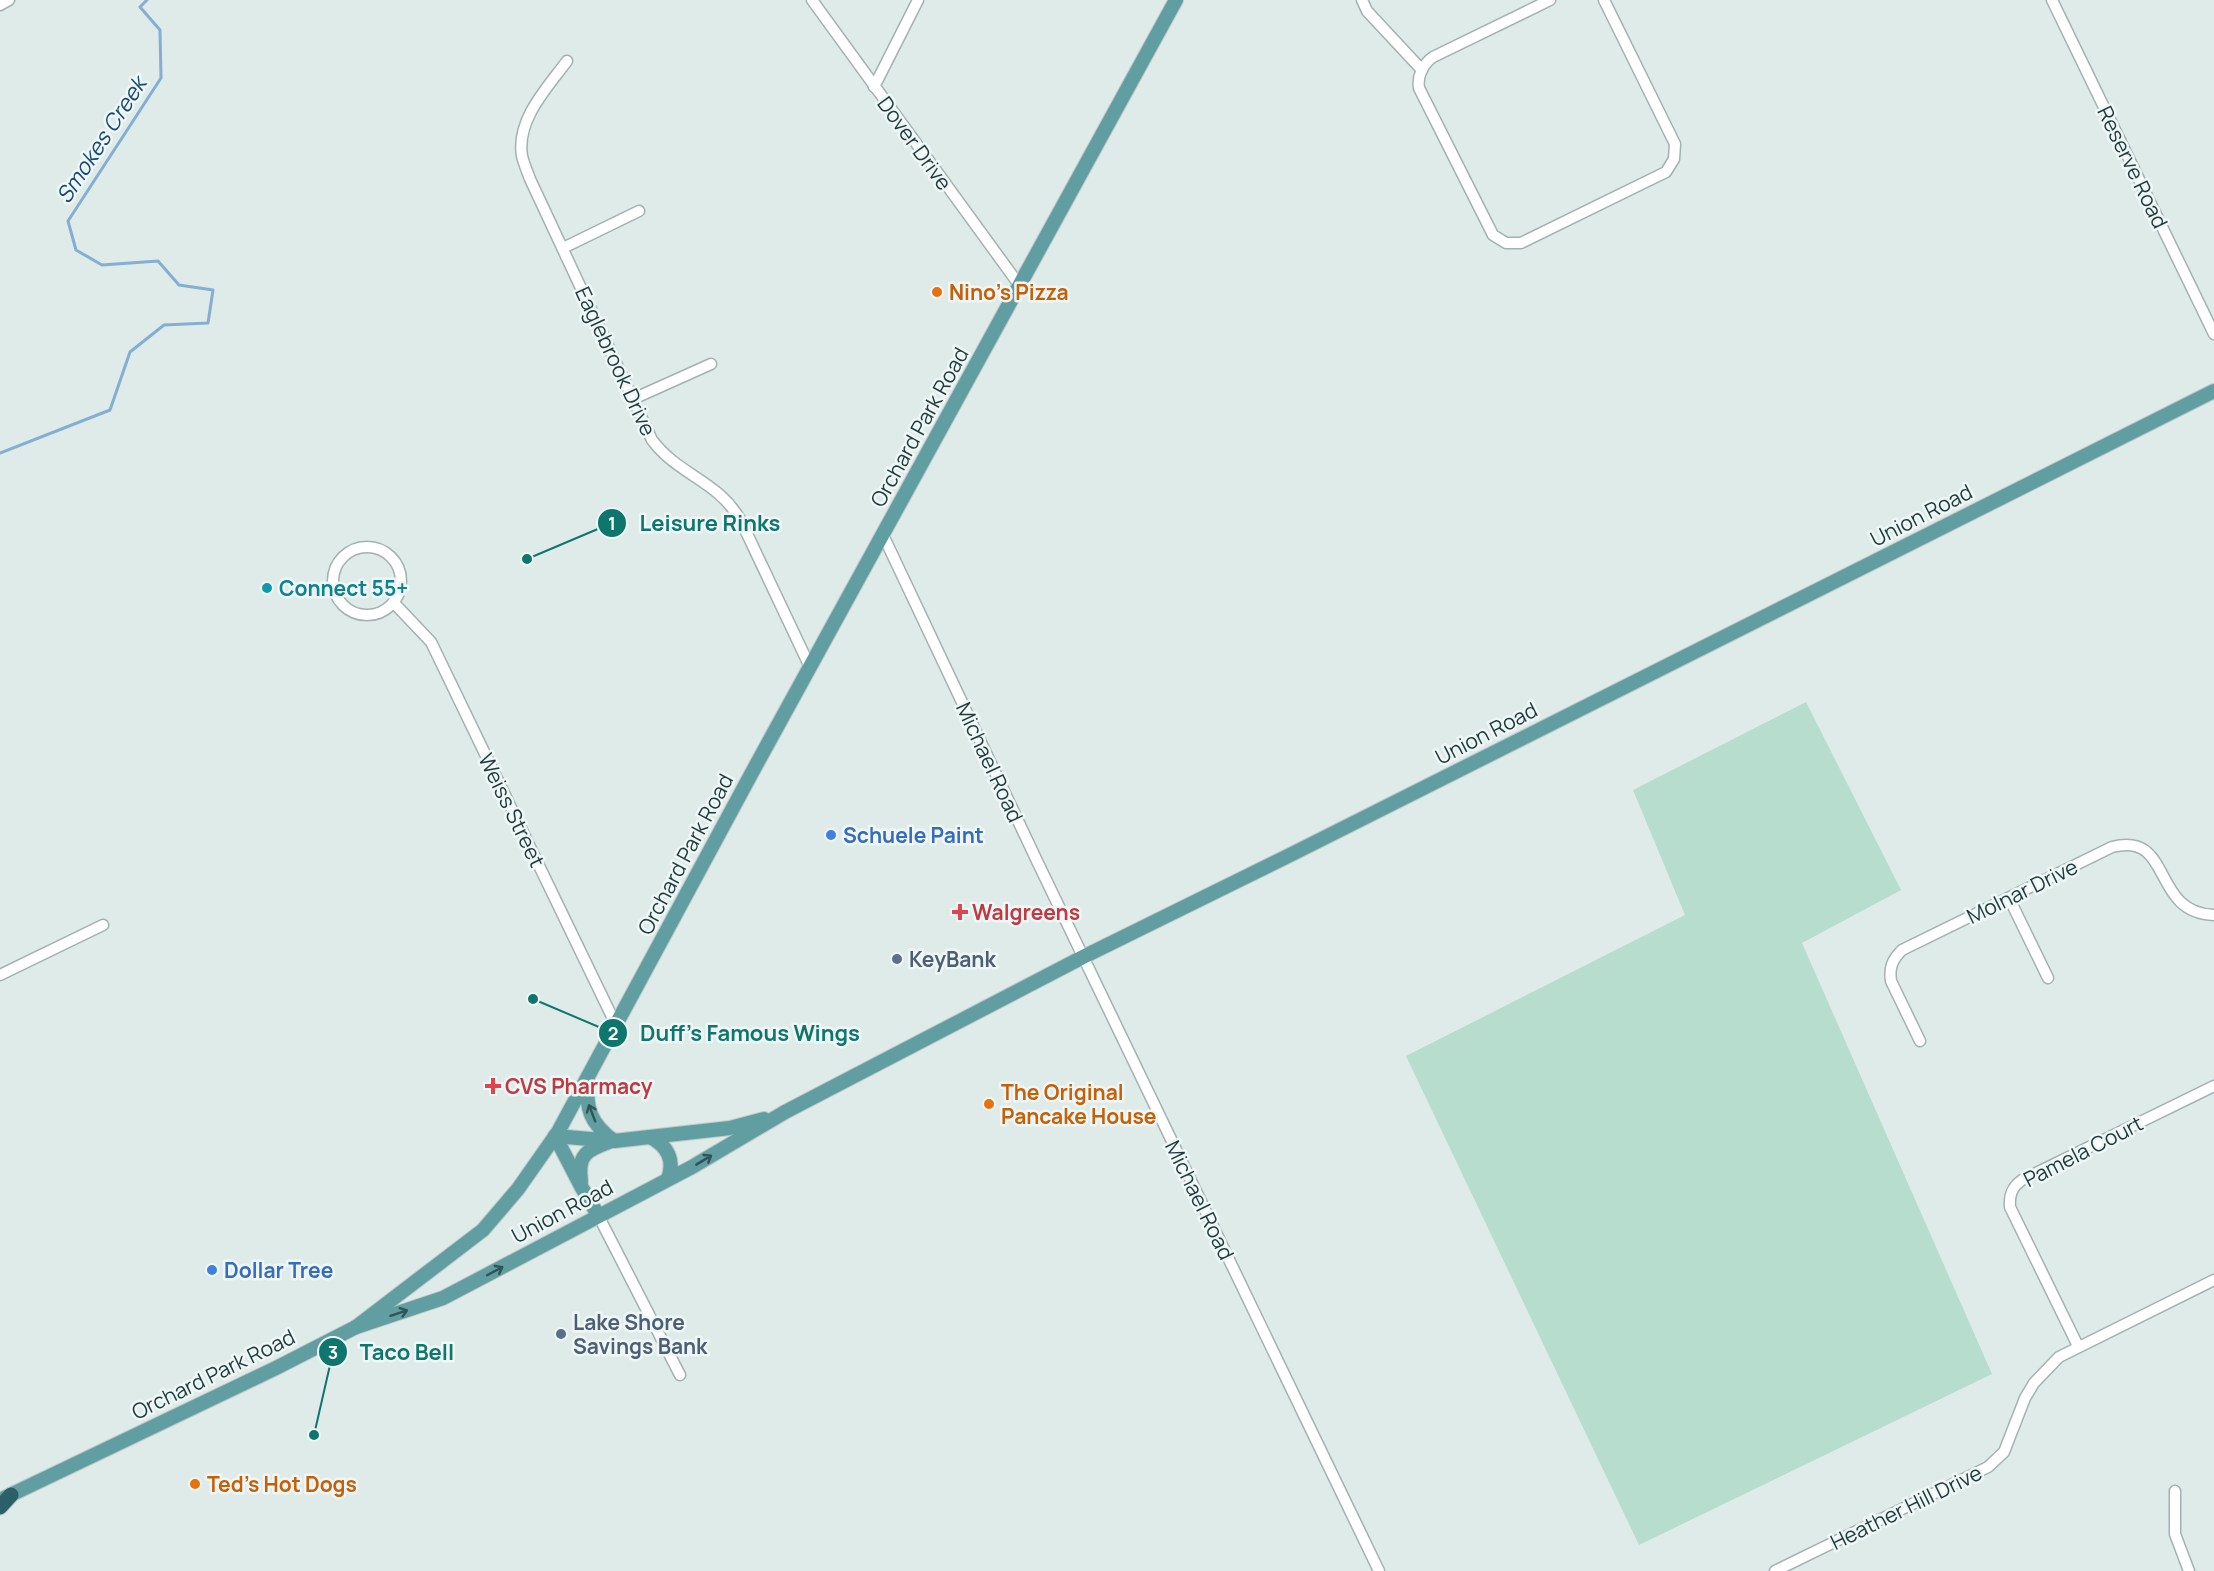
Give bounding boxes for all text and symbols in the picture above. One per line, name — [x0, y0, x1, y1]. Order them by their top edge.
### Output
water label: Smokes Creek — [49, 69, 155, 209]
street label: Dover Drive — [871, 90, 959, 196]
street label: Reserve Road — [2091, 101, 2175, 233]
place label: Nino's Pizza — [949, 278, 1069, 306]
street label: Eaglebrook Drive — [569, 282, 663, 440]
marker: Nino's Pizza — [930, 285, 944, 299]
street label: Orchard Park Road — [864, 342, 974, 512]
street label: Union Road — [1865, 477, 1977, 553]
callout: Leisure Rinks — [597, 503, 792, 543]
text: Leisure Rinks — [639, 508, 781, 538]
text: 1 — [608, 511, 616, 535]
place label: Connect 55+ — [279, 574, 408, 602]
marker: Connect 55+ — [260, 581, 274, 595]
street label: Union Road — [1430, 695, 1542, 771]
street label: Michael Road — [950, 697, 1030, 827]
street label: Weiss Street — [472, 748, 552, 872]
street label: Orchard Park Road — [631, 769, 739, 939]
place label: Schuele Paint — [843, 821, 984, 849]
marker: Schuele Paint — [824, 828, 838, 842]
street label: Molnar Drive — [1962, 852, 2082, 930]
place label: Walgreens — [972, 898, 1080, 926]
marker: Walgreens — [953, 905, 967, 919]
place label: KeyBank — [909, 945, 996, 973]
marker: KeyBank — [890, 952, 904, 966]
callout: Duff's Famous Wings — [598, 1013, 871, 1053]
text: Duff's Famous Wings — [640, 1018, 860, 1048]
text: 2 — [608, 1021, 618, 1045]
place label: CVS Pharmacy — [505, 1072, 653, 1100]
place label: The Original Pancake House — [1001, 1078, 1156, 1130]
marker: CVS Pharmacy — [486, 1079, 500, 1093]
marker: The Original Pancake House — [982, 1097, 996, 1111]
one-way arrow — [585, 1104, 596, 1122]
street label: Pamela Court — [2018, 1109, 2148, 1193]
street label: Michael Road — [1159, 1136, 1241, 1264]
one-way arrow — [695, 1153, 712, 1165]
street label: Union Road — [506, 1173, 618, 1249]
place label: Dollar Tree — [224, 1256, 333, 1284]
marker: Dollar Tree — [205, 1263, 219, 1277]
one-way arrow — [485, 1265, 503, 1276]
one-way arrow — [389, 1306, 408, 1317]
place label: Lake Shore Savings Bank — [573, 1308, 708, 1360]
street label: Orchard Park Road — [127, 1322, 299, 1426]
marker: Lake Shore Savings Bank — [554, 1327, 568, 1341]
callout: Taco Bell — [318, 1332, 466, 1372]
text: Taco Bell — [360, 1337, 454, 1367]
text: 3 — [328, 1340, 338, 1364]
street label: Heather Hill Drive — [1826, 1458, 1986, 1556]
place label: Ted's Hot Dogs — [207, 1470, 357, 1498]
marker: Ted's Hot Dogs — [188, 1477, 202, 1491]

